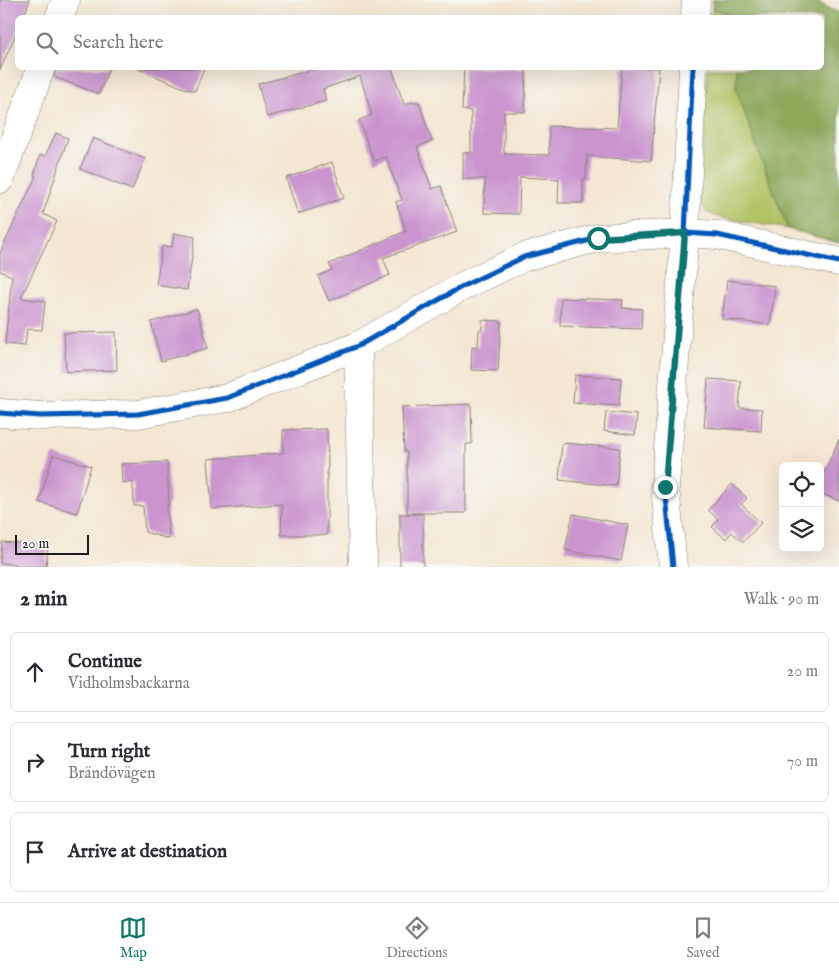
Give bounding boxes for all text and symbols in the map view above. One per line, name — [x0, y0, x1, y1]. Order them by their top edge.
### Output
search box — [15, 15, 824, 70]
icon: search — [33, 29, 61, 57]
text: Search here — [73, 31, 164, 55]
route start — [587, 227, 610, 250]
map controls — [779, 462, 824, 552]
button: locate — [779, 462, 824, 507]
route end — [654, 476, 677, 499]
button: layers — [779, 507, 824, 552]
scale bar — [15, 532, 89, 555]
text: 20 m — [22, 535, 49, 553]
text: 2 min — [20, 586, 67, 613]
text: Walk · 90 m — [744, 590, 819, 610]
text: Continue — [68, 650, 142, 674]
icon: ahead — [21, 658, 49, 686]
text: 20 m — [787, 662, 818, 682]
text: Vidholmsbackarna — [68, 674, 190, 694]
text: Turn right — [68, 740, 150, 764]
icon: right — [21, 748, 49, 776]
text: 70 m — [787, 752, 818, 772]
text: Brändövägen — [68, 764, 155, 784]
icon: arrive — [21, 838, 49, 866]
text: Arrive at destination — [68, 840, 227, 864]
tab: Map — [119, 914, 147, 962]
tab: Directions — [386, 914, 447, 962]
tab: Saved — [686, 914, 719, 962]

